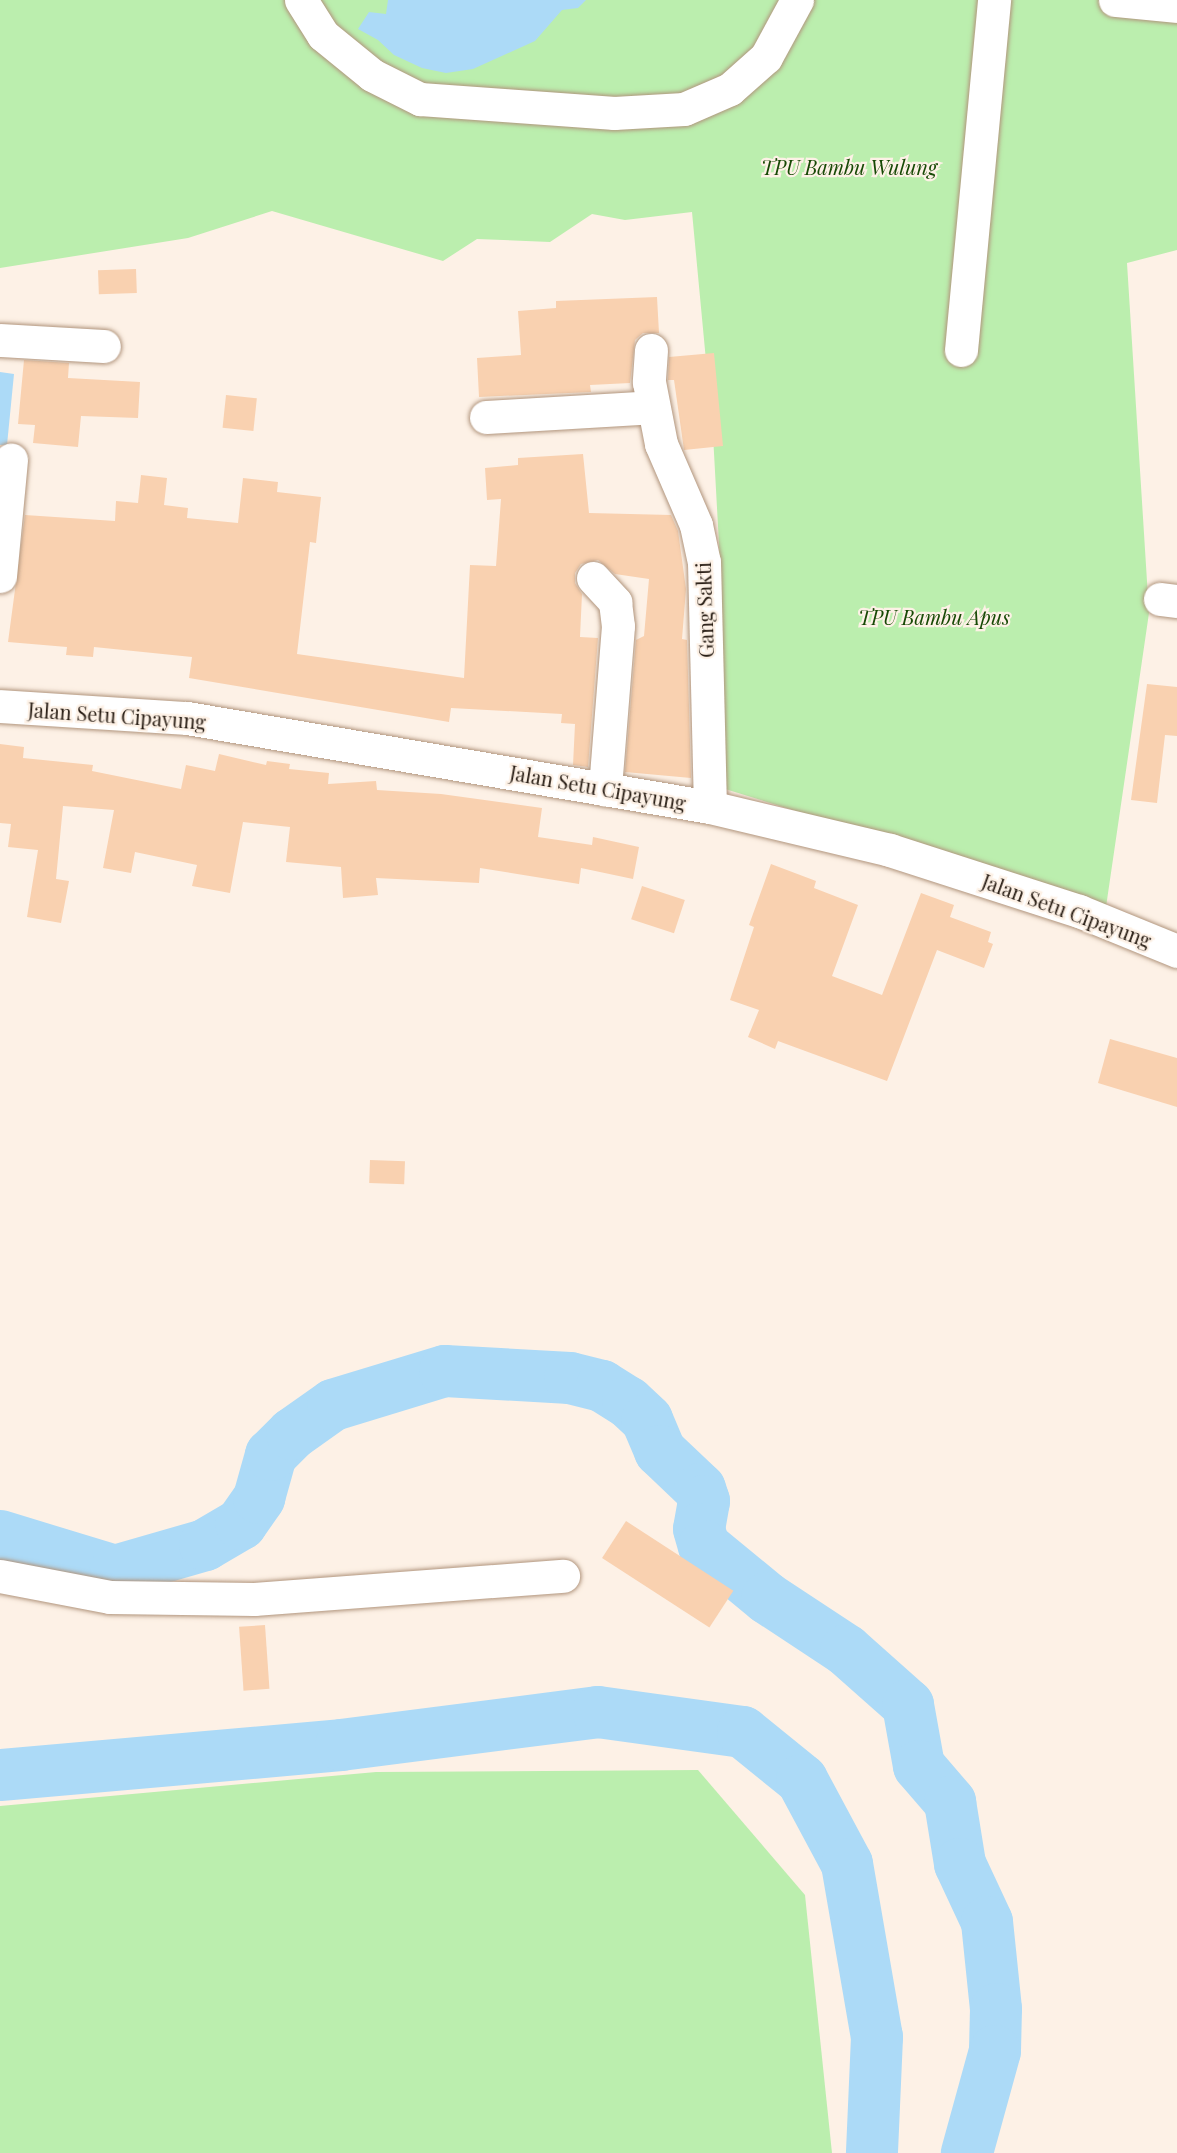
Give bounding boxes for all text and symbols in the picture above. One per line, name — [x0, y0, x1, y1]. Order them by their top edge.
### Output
park label: TPU Bambu Wulung — [761, 154, 937, 178]
street label: Gang Sakti — [690, 562, 718, 658]
park label: TPU Bambu Apus — [858, 604, 1010, 628]
street label: Jalan Setu Cipayung — [27, 697, 207, 733]
street label: Jalan Setu Cipayung — [508, 760, 688, 814]
street label: Jalan Setu Cipayung — [979, 868, 1155, 952]

